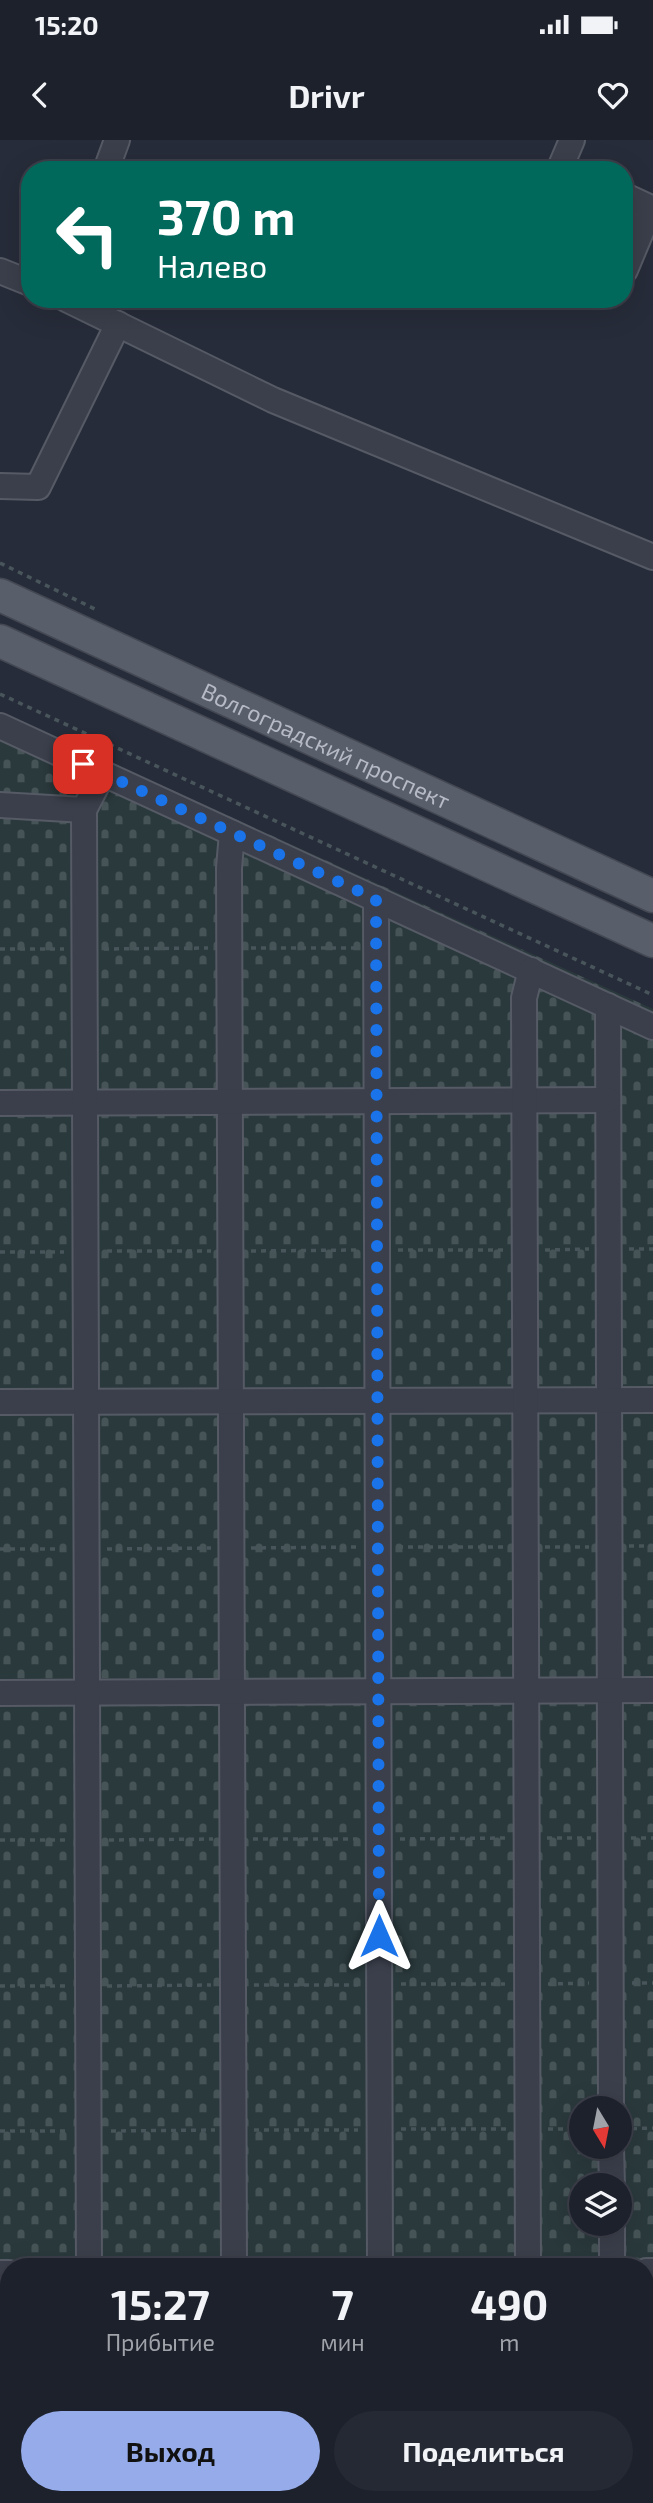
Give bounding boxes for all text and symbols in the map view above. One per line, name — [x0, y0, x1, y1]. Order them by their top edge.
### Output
text: 15:20 — [35, 9, 99, 40]
icon: back — [21, 76, 59, 114]
text: Drivr — [288, 76, 365, 114]
icon: heart — [594, 76, 632, 114]
text: 370 m — [157, 186, 295, 245]
icon: left — [42, 189, 133, 280]
text: Налево — [157, 246, 267, 284]
street label: Волгоградский проспект — [198, 676, 455, 815]
pin — [53, 734, 113, 794]
icon: arrive — [64, 745, 102, 783]
position arrow — [342, 1899, 416, 1973]
north arrow — [569, 2096, 632, 2160]
map controls — [569, 2096, 632, 2236]
button: layers — [569, 2173, 632, 2236]
text: 15:27 — [111, 2278, 210, 2328]
text: 7 — [332, 2278, 354, 2328]
text: 490 — [470, 2278, 548, 2328]
text: Прибытие — [106, 2328, 215, 2356]
text: мин — [321, 2328, 365, 2356]
text: m — [499, 2328, 519, 2356]
button: Выход — [21, 2411, 320, 2491]
button: Поделиться — [334, 2411, 633, 2491]

